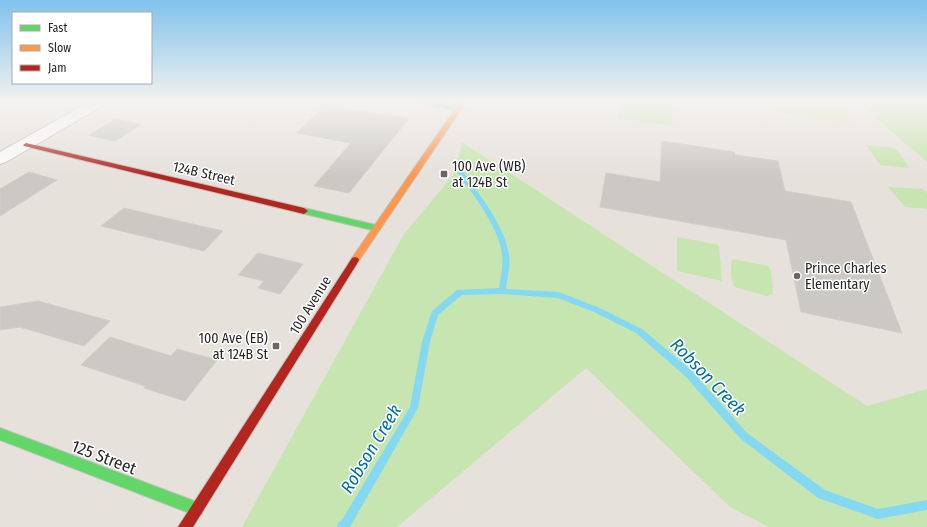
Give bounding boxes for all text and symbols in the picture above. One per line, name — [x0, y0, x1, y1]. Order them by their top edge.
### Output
legend — [12, 12, 152, 84]
text: Fast — [48, 21, 67, 35]
text: Slow — [48, 41, 71, 55]
text: Jam — [48, 61, 66, 75]
street label: 124B Street — [171, 158, 237, 189]
place label: 100 Ave (WB) at 124B St — [452, 158, 526, 191]
marker: 100 Ave (WB) at 124B St — [439, 169, 449, 179]
place label: Prince Charles Elementary — [805, 260, 886, 293]
marker: Prince Charles Elementary — [792, 271, 802, 281]
street label: 100 Avenue — [286, 273, 335, 338]
place label: 100 Ave (EB) at 124B St — [198, 330, 268, 363]
water label: Robson Creek — [666, 334, 751, 420]
marker: 100 Ave (EB) at 124B St — [271, 341, 281, 351]
water label: Robson Creek — [336, 401, 406, 497]
street label: 125 Street — [68, 436, 140, 480]

